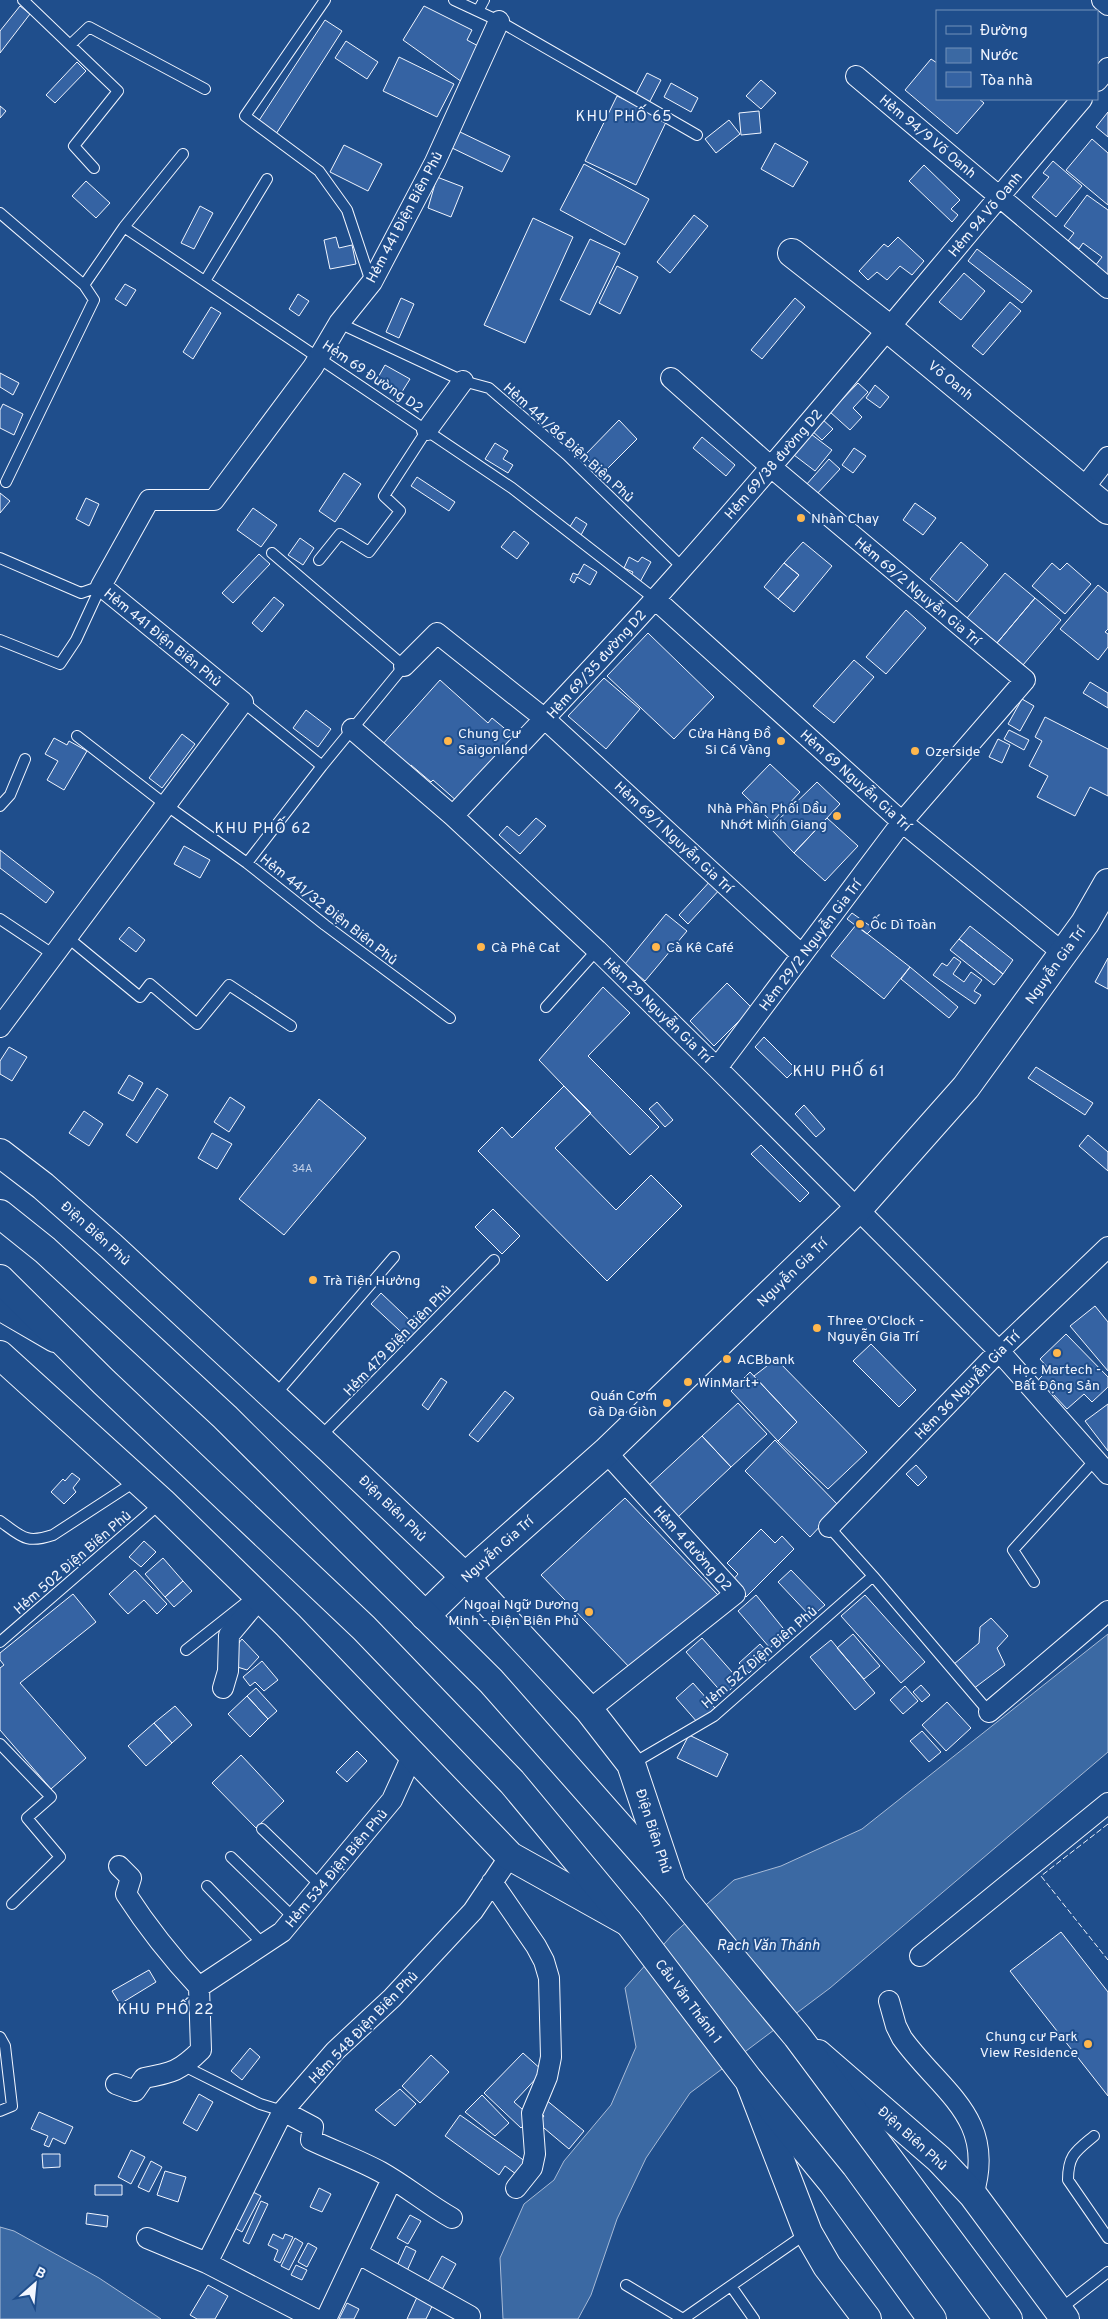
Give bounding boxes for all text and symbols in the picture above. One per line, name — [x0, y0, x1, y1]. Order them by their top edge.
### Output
legend — [936, 10, 1098, 100]
text: Đường — [980, 22, 1028, 41]
text: Nước — [980, 47, 1019, 66]
text: Tòa nhà — [980, 72, 1033, 91]
street label: Hẻm 94/9 Võ Oanh — [875, 92, 979, 183]
district label: KHU PHỐ 65 — [576, 104, 672, 127]
street label: Hẻm 441 Điện Biên Phủ — [363, 149, 447, 286]
street label: Hẻm 94 Võ Oanh — [946, 169, 1027, 261]
street label: Hẻm 69 Đường D2 — [318, 337, 426, 417]
street label: Võ Oanh — [924, 358, 976, 405]
street label: Hẻm 441/86 Điện Biên Phủ — [499, 380, 637, 506]
street label: Hẻm 69/38 đường D2 — [722, 406, 827, 523]
place label: Nhàn Chay — [811, 511, 879, 528]
marker: Nhàn Chay — [795, 512, 807, 524]
street label: Hẻm 69/2 Nguyễn Gia Trí — [851, 534, 985, 651]
street label: Hẻm 441 Điện Biên Phủ — [100, 585, 224, 691]
street label: Hẻm 69/35 đường D2 — [544, 607, 650, 723]
place label: Chung Cư Saigonland — [458, 726, 528, 759]
place label: Cửa Hàng Đồ Si Cá Vàng — [688, 726, 771, 759]
street label: Hẻm 69 Nguyễn Gia Trí — [796, 726, 916, 836]
marker: Chung Cư Saigonland — [442, 735, 454, 747]
marker: Cửa Hàng Đồ Si Cá Vàng — [775, 735, 787, 747]
place label: Ozerside — [925, 744, 980, 761]
marker: Ozerside — [909, 745, 921, 757]
street label: Hẻm 69/1 Nguyễn Gia Trí — [610, 778, 737, 898]
place label: Nhà Phân Phối Dầu Nhớt Minh Giang — [707, 801, 827, 834]
marker: Nhà Phân Phối Dầu Nhớt Minh Giang — [831, 810, 843, 822]
district label: KHU PHỐ 62 — [215, 816, 311, 839]
street label: Hẻm 441/32 Điện Biên Phủ — [256, 851, 400, 969]
street label: Hẻm 29/2 Nguyễn Gia Trí — [756, 875, 867, 1015]
place label: Ốc Dì Toàn — [870, 914, 936, 934]
marker: Ốc Dì Toàn — [854, 918, 866, 930]
street label: Nguyễn Gia Trí — [1022, 922, 1091, 1008]
place label: Cà Phê Cat — [491, 940, 560, 957]
place label: Cà Kê Café — [666, 940, 734, 957]
marker: Cà Phê Cat — [475, 941, 487, 953]
marker: Cà Kê Café — [650, 941, 662, 953]
street label: Hẻm 29 Nguyễn Gia Trí — [599, 954, 717, 1068]
district label: KHU PHỐ 61 — [792, 1059, 886, 1082]
house number: 34A — [292, 1162, 312, 1176]
street label: Điện Biên Phủ — [57, 1198, 133, 1270]
street label: Nguyễn Gia Trí — [754, 1233, 833, 1311]
place label: Trà Tiên Hưởng — [323, 1273, 420, 1290]
marker: Trà Tiên Hưởng — [307, 1274, 319, 1286]
street label: Hẻm 479 Điện Biên Phủ — [341, 1282, 456, 1400]
place label: Three O'Clock - Nguyễn Gia Trí — [827, 1313, 924, 1346]
marker: Three O'Clock - Nguyễn Gia Trí — [811, 1322, 823, 1334]
street label: Hẻm 36 Nguyễn Gia Trí — [911, 1327, 1025, 1444]
marker: Học Martech - Bất Động Sản — [1051, 1347, 1063, 1359]
place label: ACBbank — [737, 1352, 795, 1369]
marker: ACBbank — [721, 1353, 733, 1365]
place label: Học Martech - Bất Động Sản — [1013, 1362, 1101, 1395]
place label: WinMart+ — [698, 1375, 760, 1392]
marker: WinMart+ — [682, 1376, 694, 1388]
place label: Quán Cơm Gà Da Giòn — [588, 1388, 657, 1421]
marker: Quán Cơm Gà Da Giòn — [661, 1397, 673, 1409]
street label: Điện Biên Phủ — [354, 1472, 430, 1546]
street label: Hẻm 4 đường D2 — [649, 1503, 735, 1595]
street label: Hẻm 502 Điện Biên Phủ — [11, 1507, 135, 1619]
street label: Nguyễn Gia Trí — [458, 1511, 539, 1587]
place label: Ngoại Ngữ Dương Minh - Điện Biên Phủ — [448, 1597, 579, 1630]
street label: Hẻm 527 Điện Biên Phủ — [699, 1603, 821, 1713]
marker: Ngoại Ngữ Dương Minh - Điện Biên Phủ — [583, 1606, 595, 1618]
street label: Điện Biên Phủ — [631, 1787, 674, 1876]
street label: Hẻm 534 Điện Biên Phủ — [283, 1806, 392, 1932]
water label: Rạch Văn Thánh — [716, 1937, 820, 1956]
street label: Cầu Văn Thánh 1 — [651, 1956, 725, 2047]
street label: Hẻm 548 Điện Biên Phủ — [306, 1968, 422, 2088]
district label: KHU PHỐ 22 — [117, 1997, 215, 2020]
place label: Chung cư Park View Residence — [980, 2029, 1078, 2062]
marker: Chung cư Park View Residence — [1082, 2038, 1094, 2050]
street label: Điện Biên Phủ — [874, 2103, 950, 2175]
north arrow — [10, 2259, 60, 2309]
text: B — [32, 2264, 48, 2284]

